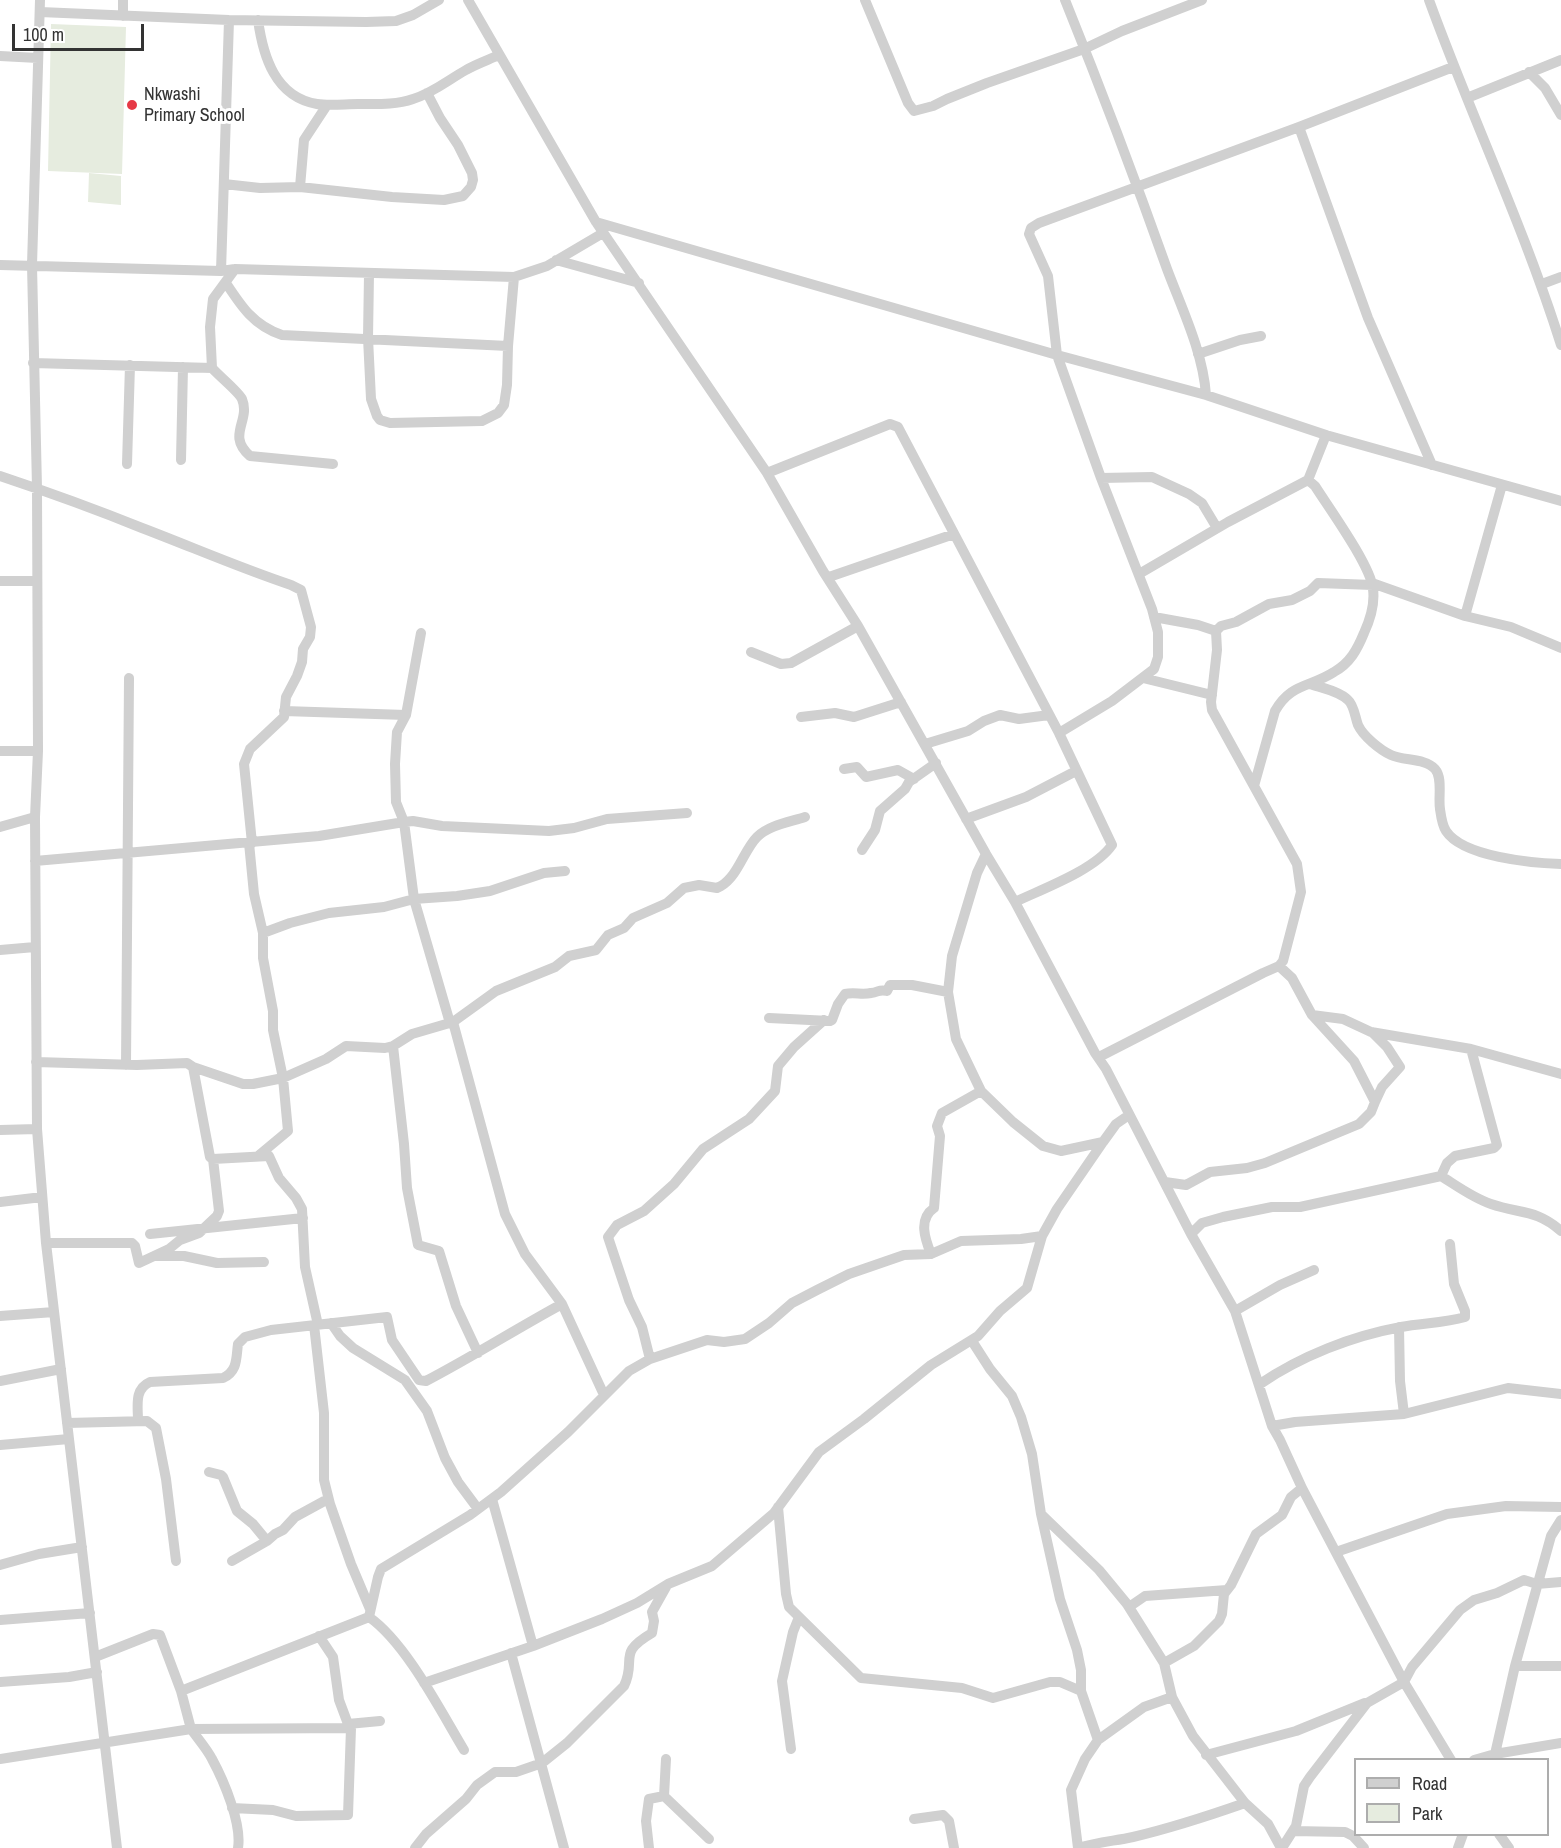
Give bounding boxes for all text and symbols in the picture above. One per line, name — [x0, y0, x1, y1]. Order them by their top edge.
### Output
scale bar — [15, 12, 147, 50]
text: 100 m — [23, 22, 64, 47]
place label: Nkwashi Primary School — [144, 84, 245, 127]
marker: Nkwashi Primary School — [125, 98, 139, 112]
legend — [1354, 1758, 1549, 1836]
text: Road — [1412, 1771, 1447, 1796]
text: Park — [1412, 1801, 1442, 1826]

